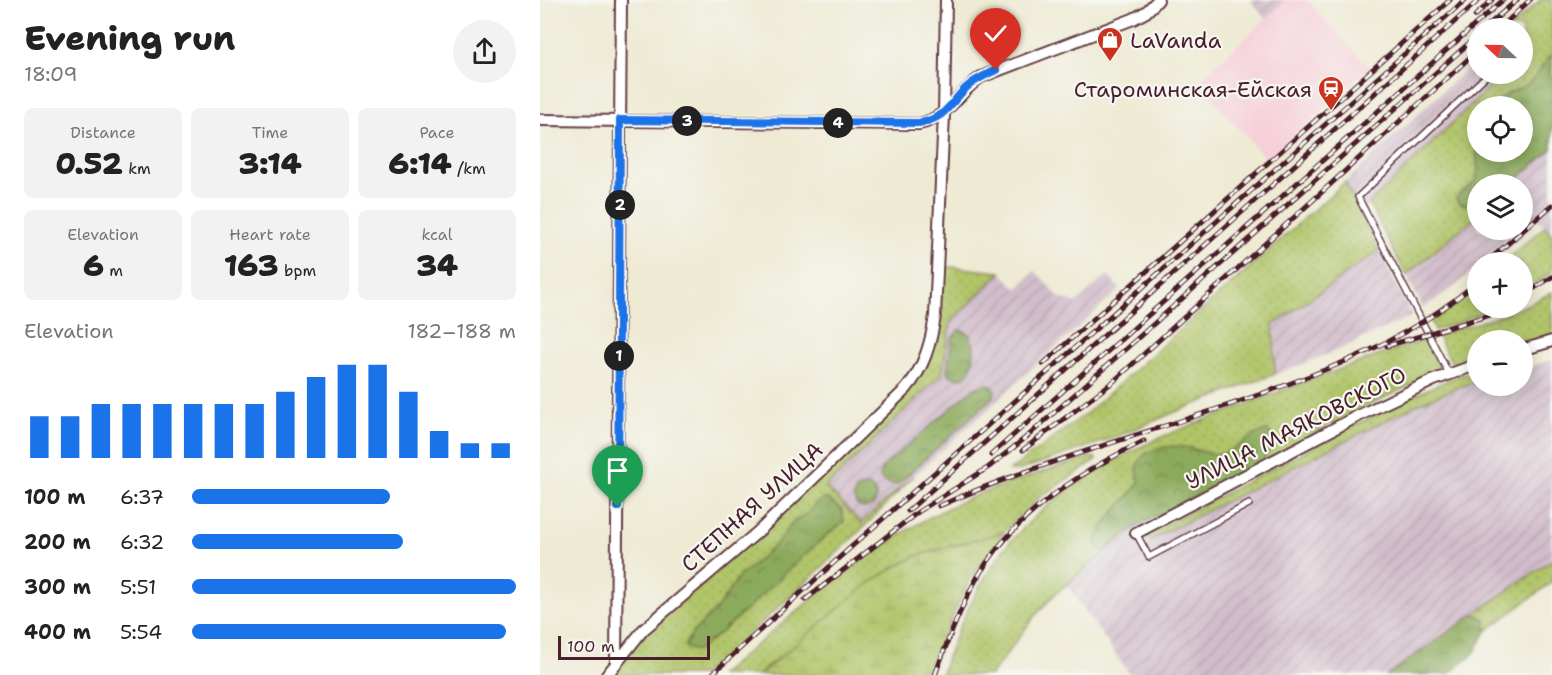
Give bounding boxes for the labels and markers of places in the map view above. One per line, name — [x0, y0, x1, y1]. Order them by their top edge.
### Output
pin — [970, 8, 1021, 70]
shop icon: LaVanda — [1095, 25, 1125, 63]
place label: LaVanda — [1130, 26, 1222, 55]
station icon: Староминская-Ейская — [1316, 74, 1346, 112]
place label: Староминская-Ейская — [1074, 75, 1312, 104]
pin: 3 — [672, 106, 702, 136]
pin: 4 — [823, 108, 853, 138]
pin: 2 — [605, 190, 635, 220]
pin: 1 — [604, 341, 634, 371]
pin — [592, 445, 643, 507]

